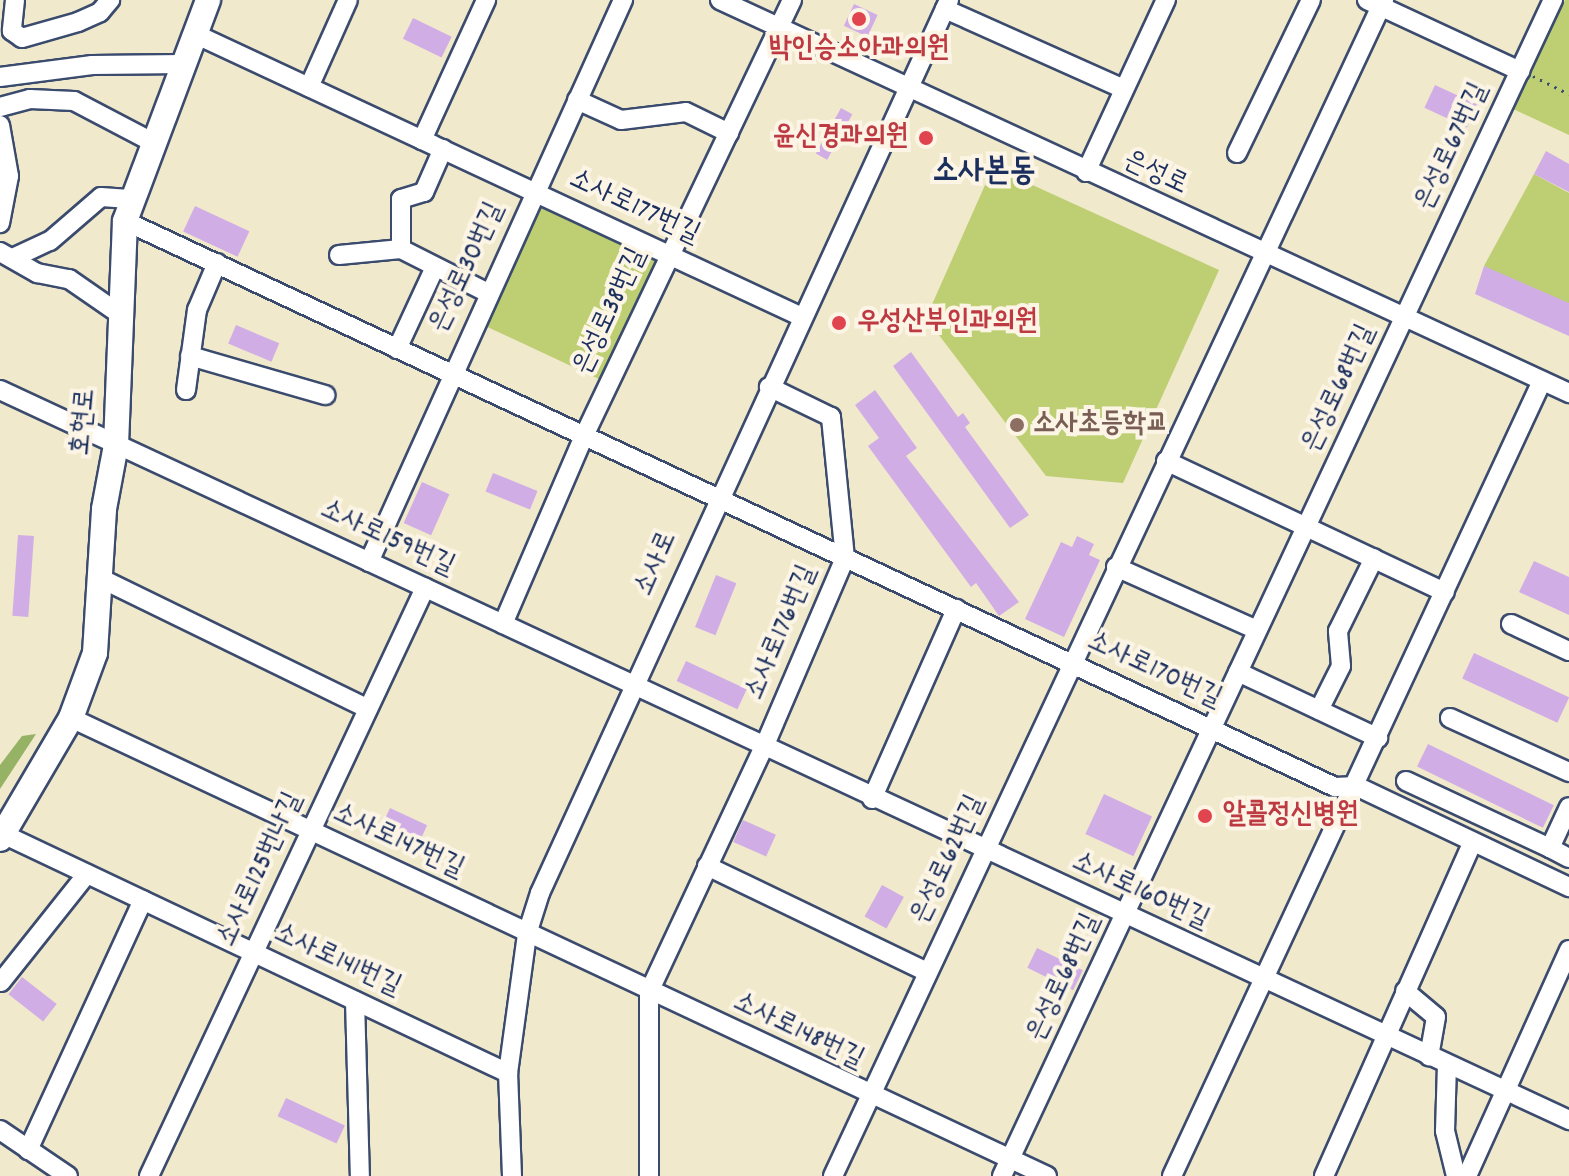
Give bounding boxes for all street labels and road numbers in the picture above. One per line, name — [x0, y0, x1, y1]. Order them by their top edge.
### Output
street label: 은성로67번길 — [1409, 78, 1497, 216]
street label: 은성로 — [1117, 144, 1193, 204]
street label: 소사로177번길 — [563, 163, 705, 253]
street label: 은성로30번길 — [423, 197, 513, 339]
street label: 은성로38번길 — [567, 243, 655, 381]
street label: 은성로68번길 — [1296, 320, 1384, 458]
street label: 호현로 — [65, 387, 105, 457]
street label: 소사로159번길 — [314, 493, 460, 585]
street label: 소사로 — [628, 526, 686, 602]
street label: 소사로176번길 — [739, 561, 825, 705]
street label: 소사로170번길 — [1081, 625, 1227, 717]
street label: 소사로125번나길 — [211, 787, 311, 953]
street label: 은성로62번길 — [904, 790, 994, 930]
street label: 소사로147번길 — [327, 797, 469, 887]
street label: 소사로160번길 — [1066, 846, 1214, 938]
street label: 은성로68번길 — [1021, 909, 1109, 1047]
street label: 소사로141번길 — [268, 917, 406, 1005]
street label: 소사로148번길 — [727, 986, 869, 1078]

